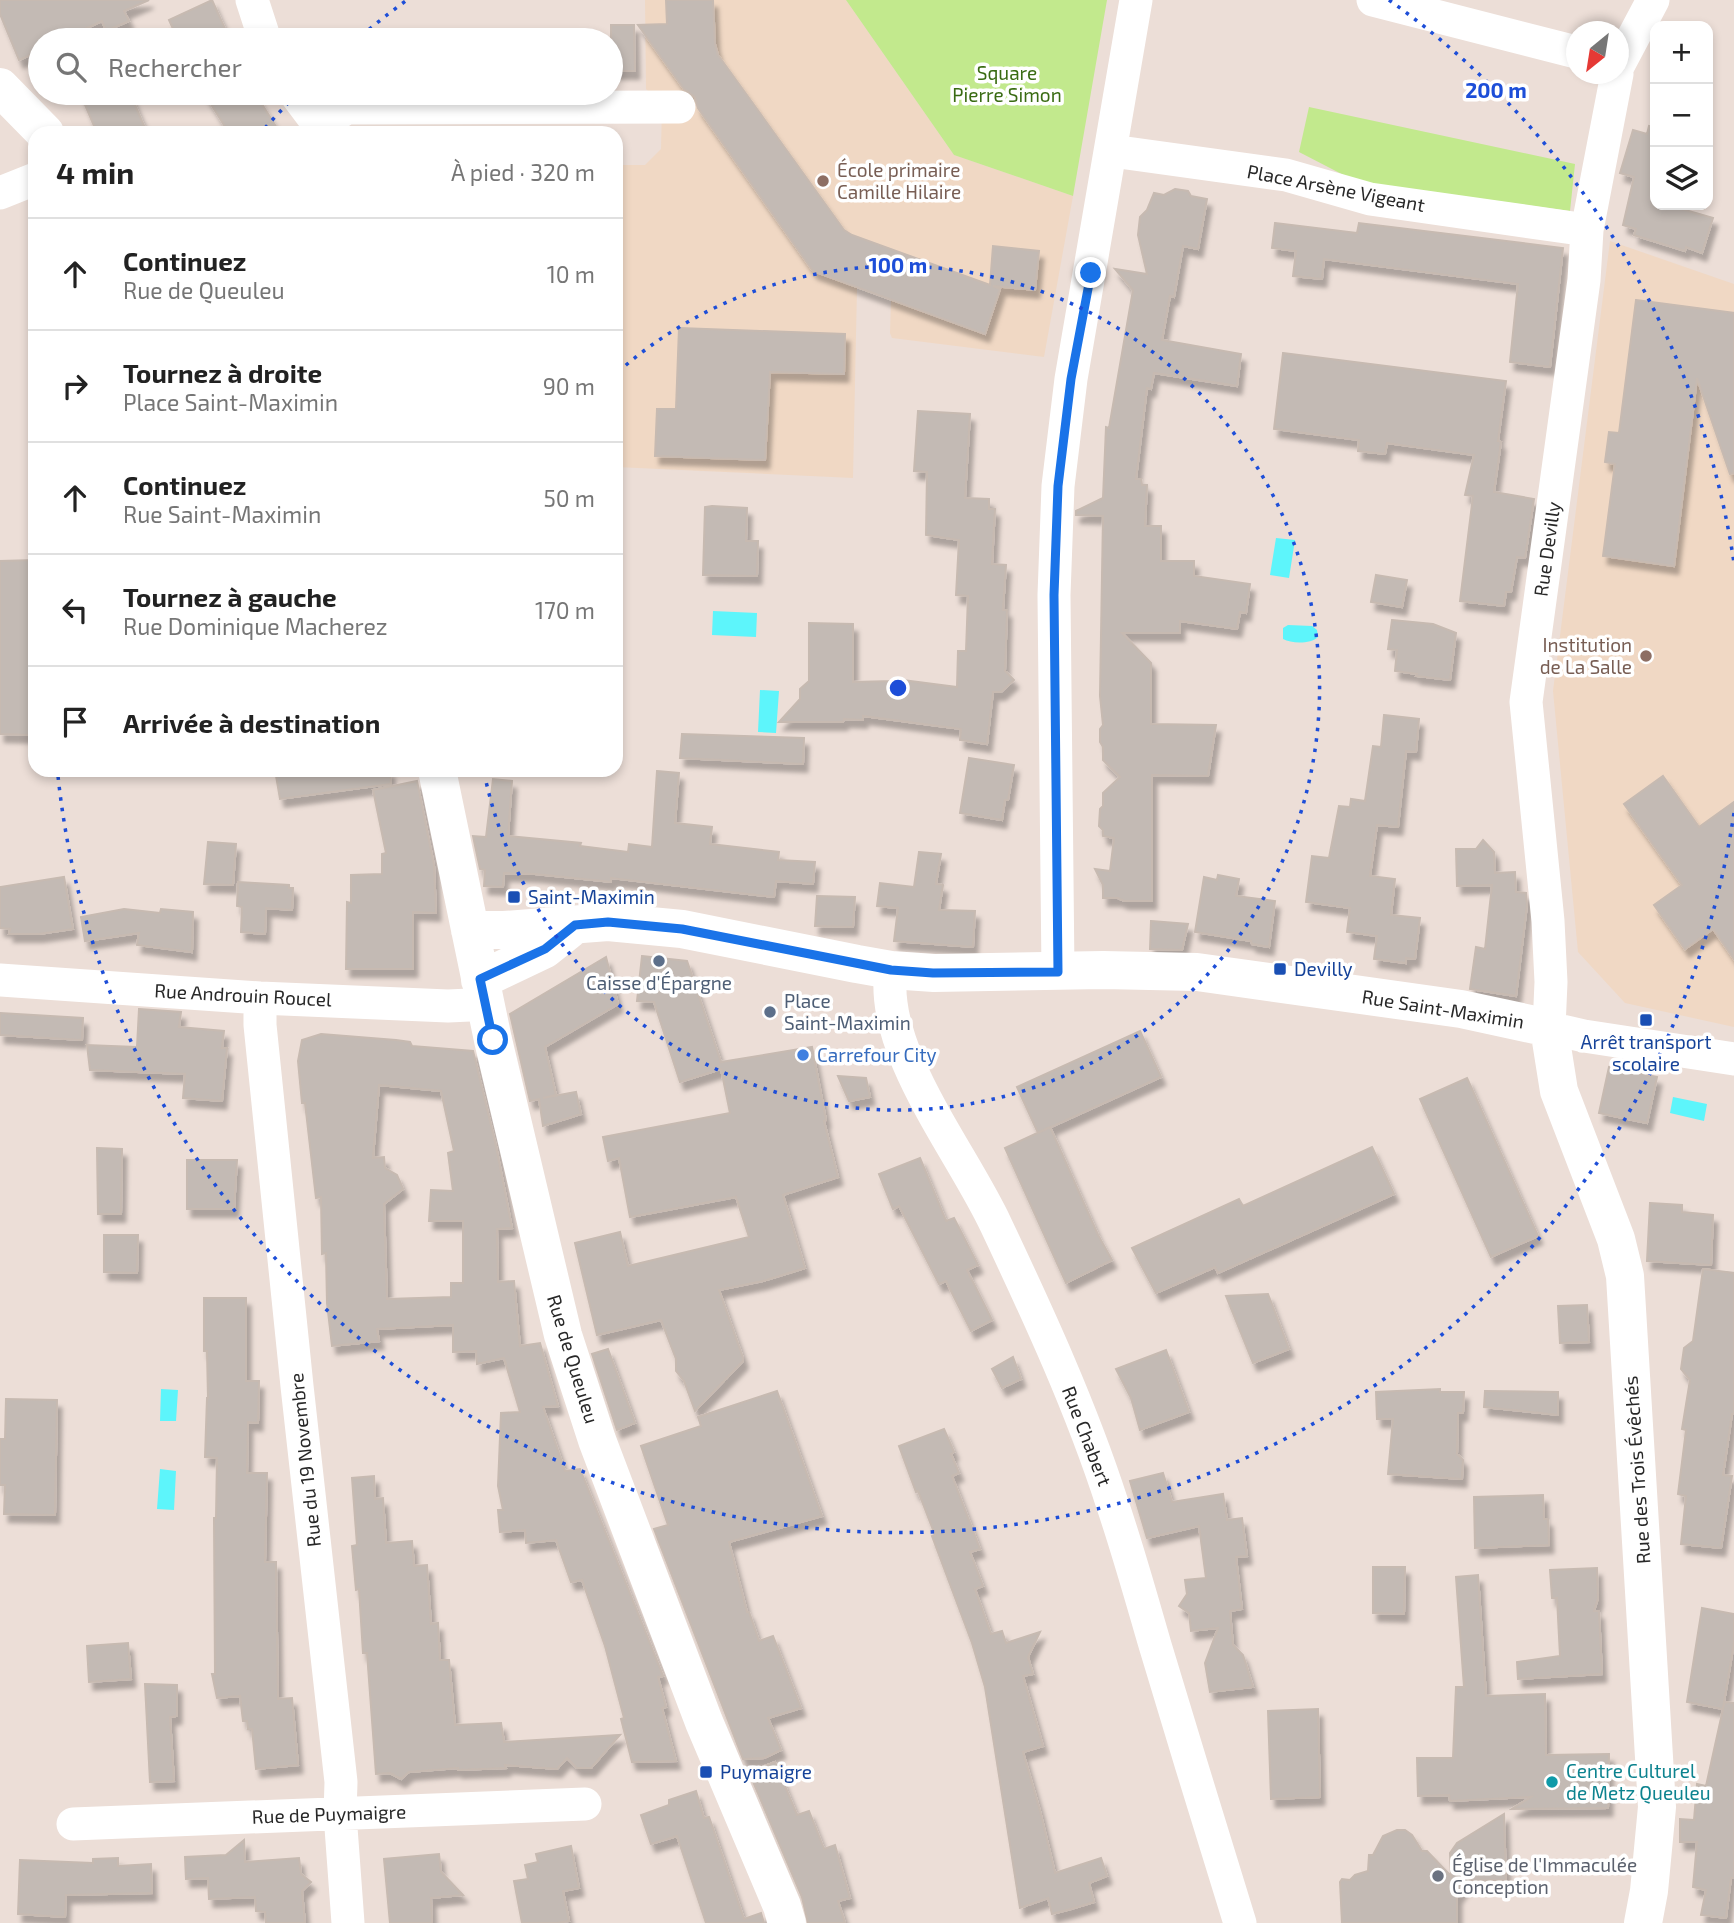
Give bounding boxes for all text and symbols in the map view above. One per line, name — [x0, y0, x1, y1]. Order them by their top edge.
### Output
north arrow — [1566, 21, 1629, 84]
map controls — [1650, 21, 1713, 210]
button: + — [1650, 21, 1713, 84]
search box — [28, 28, 623, 105]
icon: search — [52, 48, 90, 86]
text: Rechercher — [108, 51, 242, 82]
park label: Square Pierre Simon — [952, 61, 1062, 106]
text: 200 m — [1465, 77, 1527, 102]
button: − — [1650, 84, 1713, 147]
button: layers — [1650, 147, 1713, 210]
text: 4 min — [56, 154, 134, 190]
text: À pied · 320 m — [451, 158, 595, 186]
place label: École primaire Camille Hilaire — [837, 158, 961, 203]
street label: Place Arsène Vigeant — [1245, 159, 1427, 216]
marker: École primaire Camille Hilaire — [815, 173, 831, 189]
text: Continuez — [123, 245, 246, 276]
text: 100 m — [869, 252, 927, 277]
icon: ahead — [56, 255, 94, 293]
route end — [1075, 257, 1106, 288]
text: 10 m — [547, 260, 595, 288]
text: Rue de Queuleu — [123, 276, 285, 304]
text: Tournez à droite — [123, 357, 322, 388]
icon: right — [56, 367, 94, 405]
text: 90 m — [543, 372, 595, 400]
text: Place Saint-Maximin — [123, 388, 338, 416]
text: Continuez — [123, 469, 246, 500]
icon: ahead — [56, 479, 94, 517]
text: 50 m — [544, 484, 595, 512]
text: Rue Saint-Maximin — [123, 500, 321, 528]
street label: Rue Devilly — [1528, 500, 1565, 598]
text: Tournez à gauche — [123, 581, 337, 612]
icon: left — [56, 591, 94, 629]
text: 170 m — [535, 596, 595, 624]
text: Rue Dominique Macherez — [123, 612, 388, 640]
place label: Institution de La Salle — [1540, 633, 1632, 678]
marker: Institution de La Salle — [1638, 648, 1654, 664]
centre of rings — [886, 676, 910, 700]
icon: arrive — [56, 703, 94, 741]
text: Arrivée à destination — [123, 707, 380, 738]
place label: Saint-Maximin — [528, 885, 655, 908]
marker: Saint-Maximin — [506, 889, 522, 905]
marker: Caisse d'Épargne — [651, 953, 667, 969]
place label: Devilly — [1294, 957, 1352, 980]
marker: Devilly — [1272, 961, 1288, 977]
place label: Caisse d'Épargne — [586, 971, 732, 994]
street label: Rue Androuin Roucel — [154, 978, 333, 1011]
street label: Rue Saint-Maximin — [1360, 984, 1526, 1033]
place label: Place Saint-Maximin — [784, 989, 911, 1034]
marker: Place Saint-Maximin — [762, 1004, 778, 1020]
marker: Arrêt transport scolaire — [1638, 1012, 1654, 1028]
route start — [477, 1024, 508, 1055]
place label: Arrêt transport scolaire — [1581, 1030, 1711, 1075]
place label: Carrefour City — [817, 1043, 936, 1066]
marker: Carrefour City — [795, 1047, 811, 1063]
street label: Rue de Queuleu — [543, 1292, 604, 1426]
street label: Rue du 19 Novembre — [284, 1372, 325, 1548]
street label: Rue des Trois Évêchés — [1618, 1375, 1655, 1565]
street label: Rue Chabert — [1058, 1383, 1117, 1489]
place label: Centre Culturel de Metz Queuleu — [1566, 1759, 1711, 1804]
place label: Puymaigre — [720, 1760, 812, 1783]
marker: Puymaigre — [698, 1764, 714, 1780]
marker: Centre Culturel de Metz Queuleu — [1544, 1774, 1560, 1790]
street label: Rue de Puymaigre — [251, 1799, 407, 1828]
place label: Église de l'Immaculée Conception — [1452, 1853, 1637, 1898]
marker: Église de l'Immaculée Conception — [1430, 1868, 1446, 1884]

